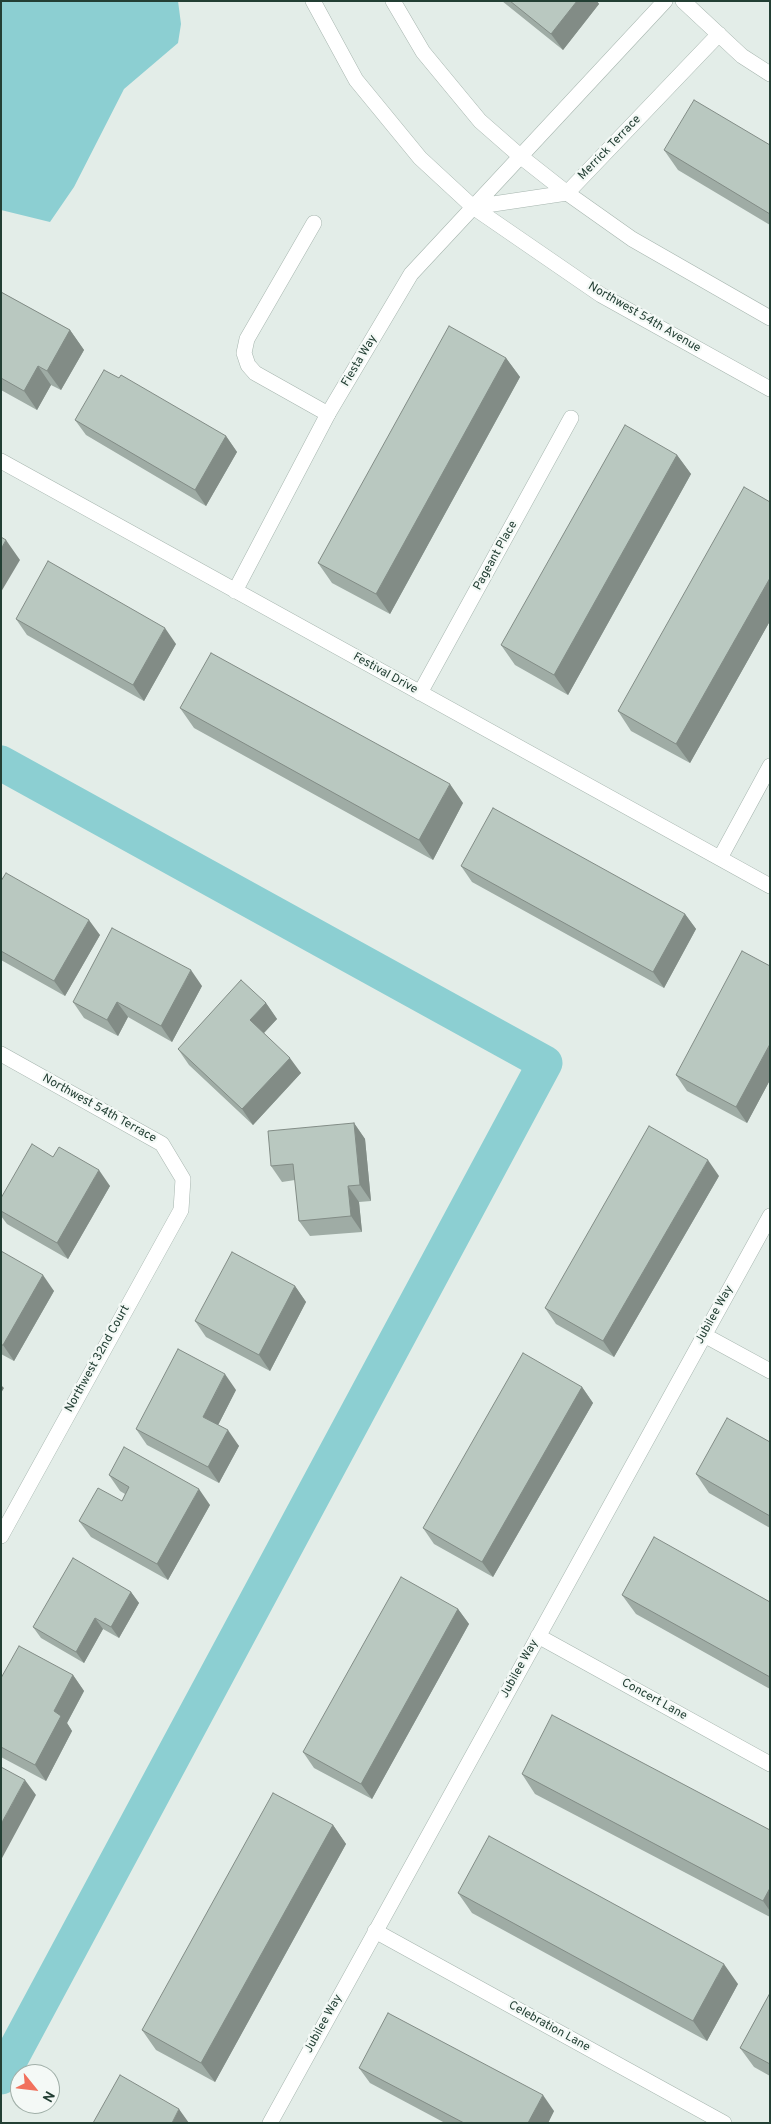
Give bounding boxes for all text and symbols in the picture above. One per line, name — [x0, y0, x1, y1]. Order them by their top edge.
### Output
street label: Merrick Terrace — [576, 113, 644, 183]
street label: Northwest 54th Avenue — [585, 280, 703, 356]
street label: Fiesta Way — [339, 333, 381, 389]
street label: Pageant Place — [471, 519, 521, 593]
street label: Festival Drive — [350, 650, 420, 698]
street label: Northwest 54th Terrace — [39, 1072, 159, 1146]
street label: Jubilee Way — [693, 1283, 737, 1347]
street label: Northwest 32nd Court — [63, 1303, 133, 1415]
street label: Jubilee Way — [498, 1637, 542, 1701]
street label: Concert Lane — [619, 1676, 689, 1724]
street label: Jubilee Way — [302, 1992, 346, 2056]
street label: Celebration Lane — [506, 1999, 592, 2055]
north arrow — [10, 2064, 60, 2114]
text: N — [38, 2088, 58, 2105]

